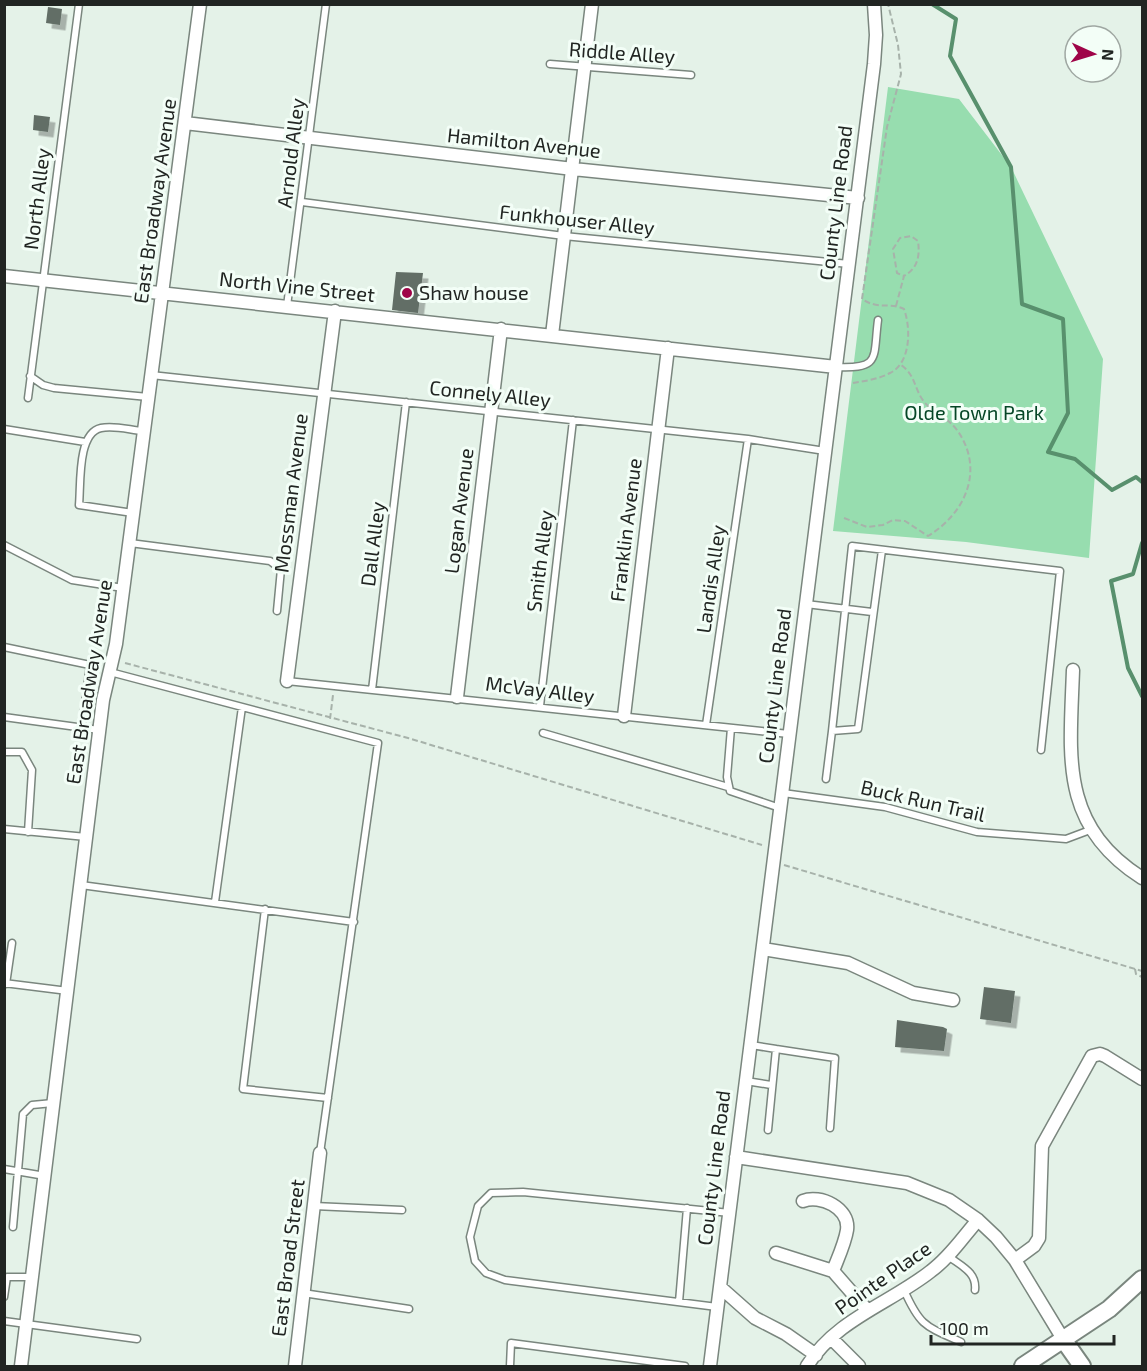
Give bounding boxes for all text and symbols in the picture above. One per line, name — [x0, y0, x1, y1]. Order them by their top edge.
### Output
north arrow — [1063, 24, 1123, 84]
street label: Riddle Alley — [568, 36, 676, 68]
text: N — [1099, 49, 1118, 62]
street label: Arnold Alley — [271, 96, 309, 209]
street label: East Broadway Avenue — [128, 97, 180, 305]
street label: Hamilton Avenue — [446, 122, 602, 162]
street label: County Line Road — [814, 124, 856, 282]
street label: North Alley — [18, 146, 54, 251]
street label: Funkhouser Alley — [498, 199, 656, 239]
street label: North Vine Street — [218, 266, 376, 306]
place label: Shaw house — [419, 280, 529, 304]
marker: Shaw house — [400, 286, 414, 300]
street label: Connely Alley — [428, 375, 552, 411]
park label: Olde Town Park — [904, 400, 1044, 424]
street label: Mossman Avenue — [268, 412, 312, 574]
street label: Logan Avenue — [438, 447, 478, 575]
street label: Franklin Avenue — [604, 457, 646, 603]
street label: Dall Alley — [355, 500, 389, 588]
street label: Smith Alley — [521, 508, 557, 613]
street label: Landis Alley — [691, 523, 730, 635]
street label: East Broadway Avenue — [60, 578, 116, 786]
street label: County Line Road — [753, 607, 795, 765]
street label: McVay Alley — [484, 670, 596, 708]
street label: Buck Run Trail — [859, 774, 988, 826]
street label: County Line Road — [692, 1089, 734, 1247]
street label: East Broad Street — [265, 1177, 309, 1338]
street label: Pointe Place — [830, 1235, 935, 1319]
scale bar — [931, 1308, 1114, 1346]
text: 100 m — [940, 1317, 989, 1339]

